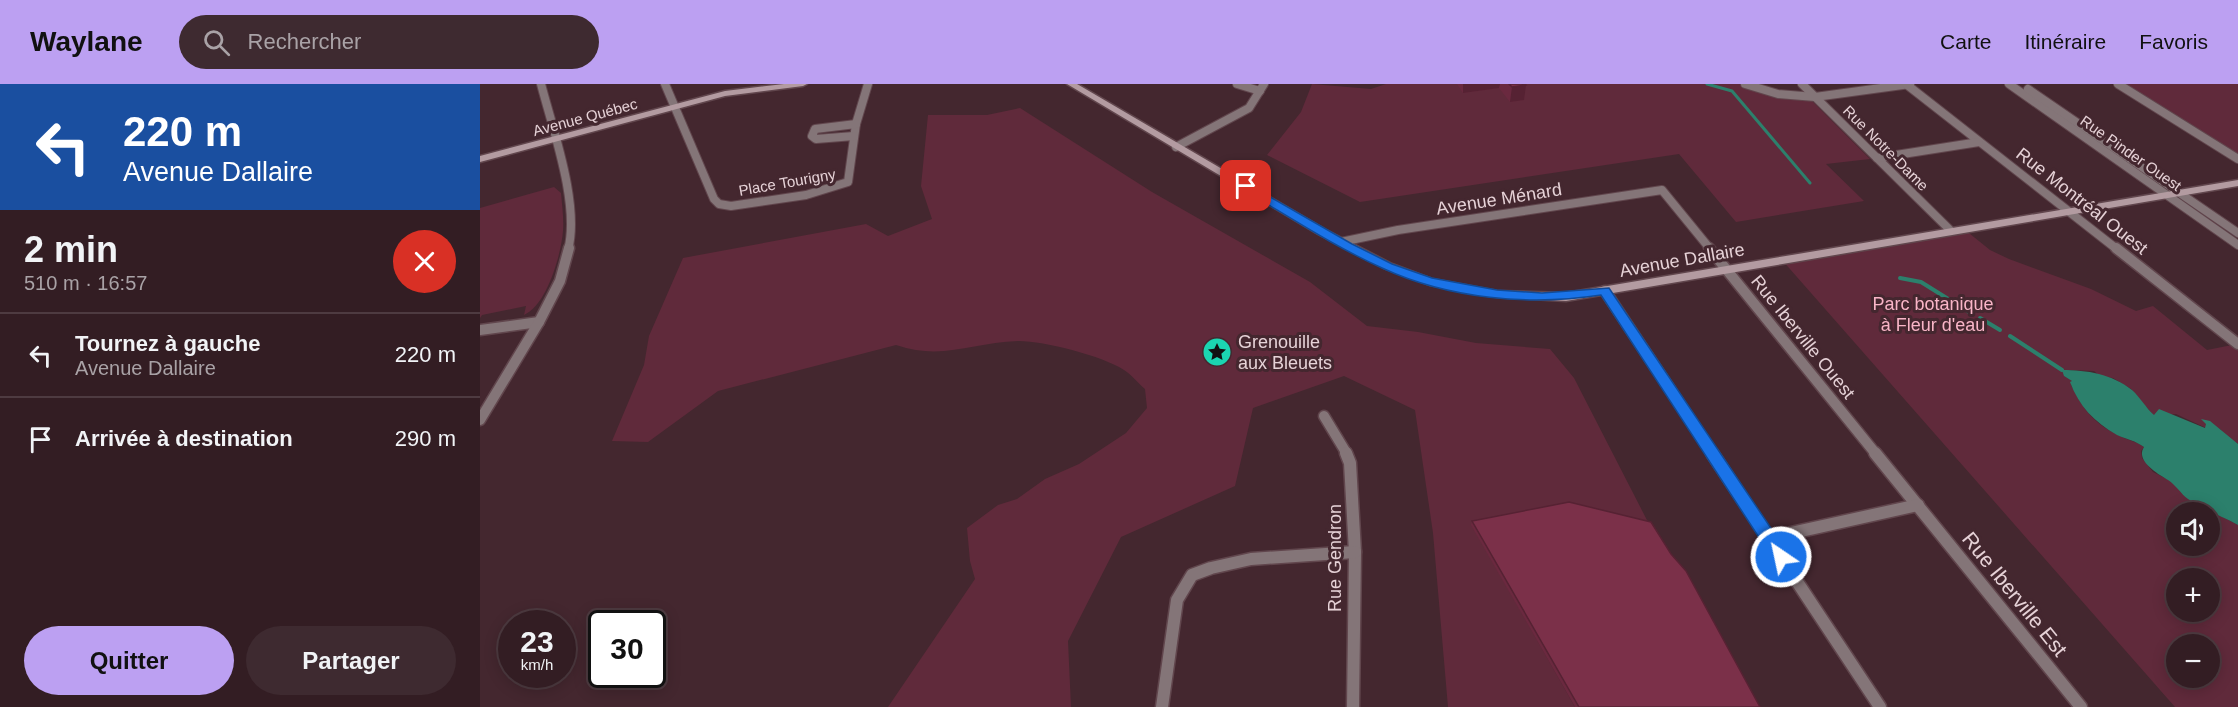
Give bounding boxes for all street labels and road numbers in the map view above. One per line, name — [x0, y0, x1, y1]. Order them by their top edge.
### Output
street label: Avenue Québec — [531, 95, 640, 139]
street label: Rue Notre-Dame — [1840, 102, 1932, 194]
street label: Rue Pinder Ouest — [2077, 112, 2185, 195]
street label: Rue Montréal Ouest — [2012, 144, 2152, 258]
street label: Place Tourigny — [737, 165, 837, 199]
street label: Avenue Ménard — [1435, 179, 1563, 219]
street label: Avenue Dallaire — [1618, 239, 1746, 281]
street label: Rue Iberville Ouest — [1747, 271, 1859, 403]
street label: Rue Gendron — [1325, 504, 1345, 612]
street label: Rue Iberville Est — [1958, 527, 2072, 661]

